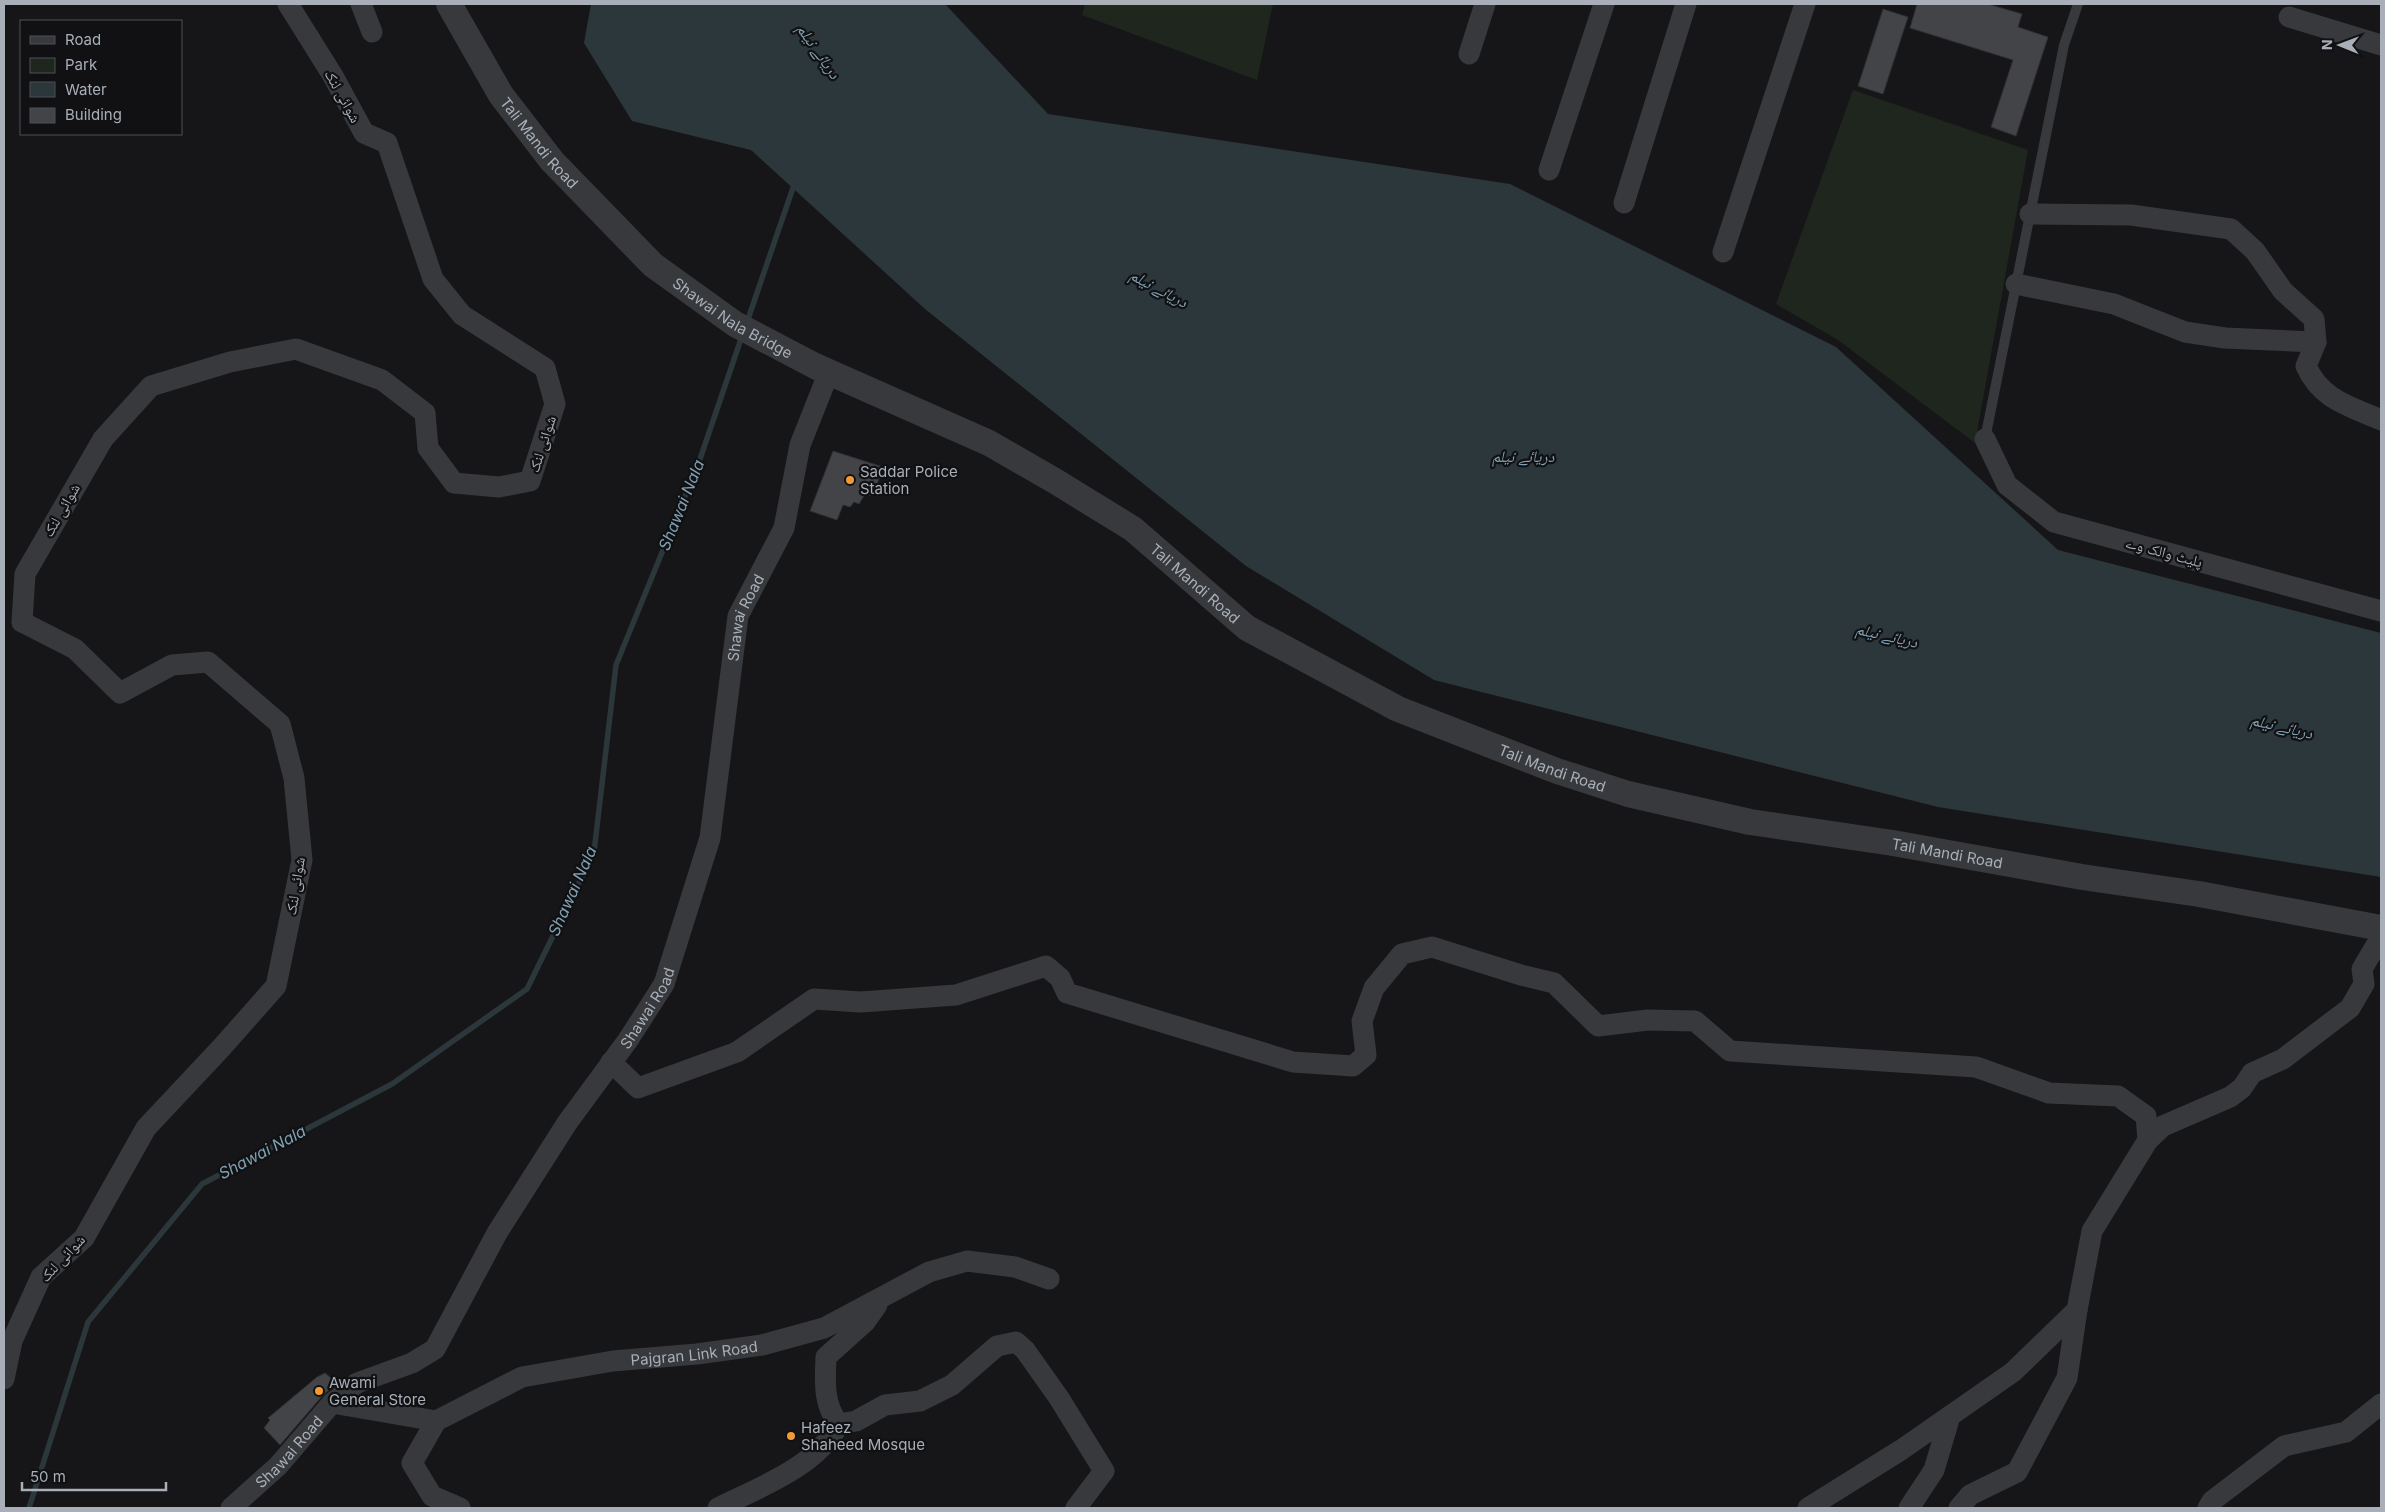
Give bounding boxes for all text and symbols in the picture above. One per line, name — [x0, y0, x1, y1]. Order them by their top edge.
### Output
legend — [20, 20, 182, 135]
water label: دریائے نیلم — [792, 20, 845, 83]
north arrow — [2315, 20, 2365, 70]
text: Road — [65, 30, 101, 49]
text: N — [2318, 39, 2335, 50]
text: Park — [65, 55, 98, 74]
street label: شوائی لنک — [320, 66, 366, 127]
text: Water — [65, 80, 107, 99]
street label: Tali Mandi Road — [496, 93, 583, 192]
text: Building — [65, 105, 122, 124]
water label: دریائے نیلم — [1126, 264, 1192, 313]
street label: Shawai Nala Bridge — [669, 273, 796, 362]
street label: شوائی لنک — [524, 413, 561, 475]
water label: دریائے نیلم — [1492, 446, 1555, 467]
water label: Shawai Nala — [654, 457, 708, 553]
place label: Saddar Police Station — [860, 462, 958, 498]
marker: Saddar Police Station — [844, 474, 856, 486]
street label: شوائی لنک — [38, 480, 85, 541]
street label: پلیٹ والک وے — [2123, 533, 2205, 572]
street label: Tali Mandi Road — [1146, 539, 1244, 627]
street label: Shawai Road — [723, 571, 768, 662]
water label: دریائے نیلم — [1854, 618, 1920, 653]
water label: دریائے نیلم — [2249, 709, 2315, 744]
street label: Tali Mandi Road — [1496, 740, 1608, 796]
street label: Tali Mandi Road — [1890, 833, 2004, 872]
water label: Shawai Nala — [543, 843, 601, 939]
street label: شوائی لنک — [281, 856, 310, 916]
street label: Shawai Road — [615, 965, 678, 1052]
water label: Shawai Nala — [215, 1121, 309, 1183]
street label: شوائی لنک — [35, 1230, 90, 1286]
street label: Pajgran Link Road — [630, 1336, 759, 1369]
place label: Awami General Store — [329, 1373, 426, 1409]
marker: Awami General Store — [313, 1385, 325, 1397]
street label: Shawai Road — [251, 1411, 327, 1492]
place label: Hafeez Shaheed Mosque — [801, 1418, 925, 1454]
marker: Hafeez Shaheed Mosque — [785, 1430, 797, 1442]
scale bar — [22, 1460, 166, 1492]
text: 50 m — [30, 1467, 66, 1486]

